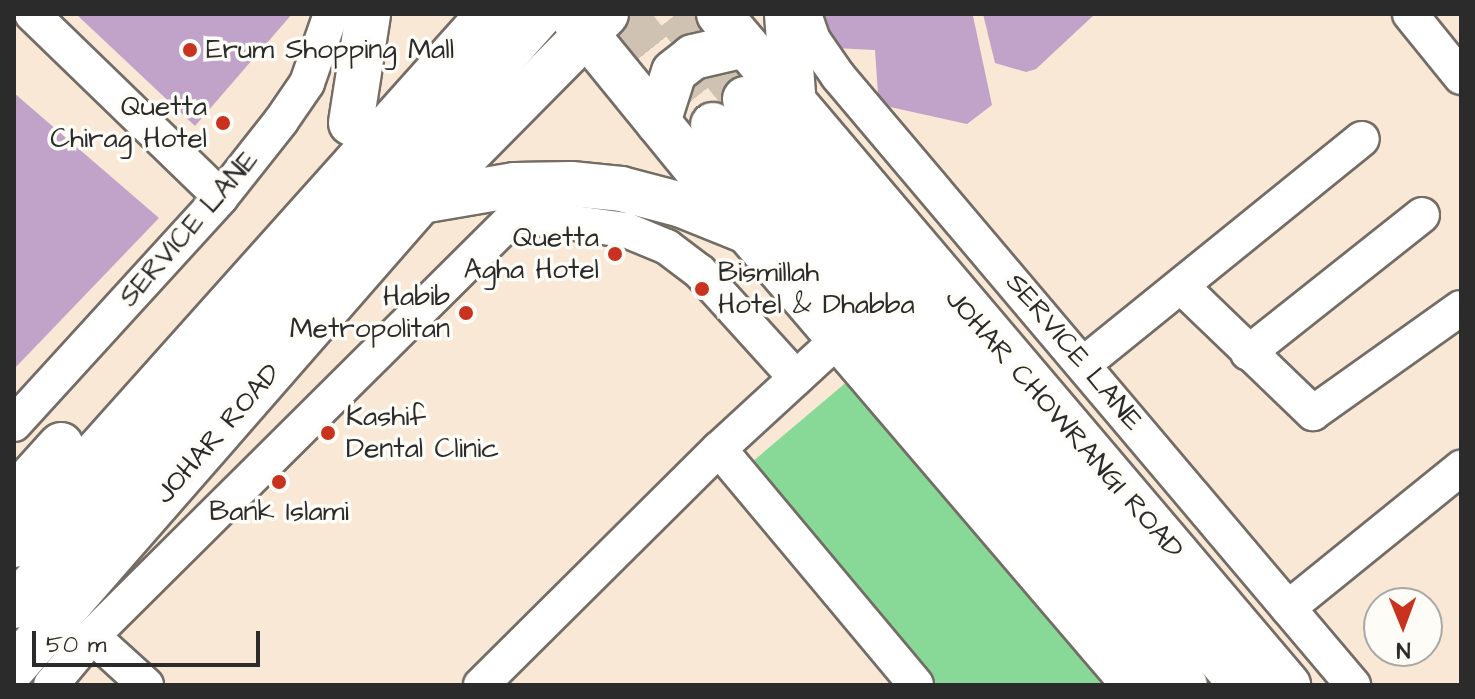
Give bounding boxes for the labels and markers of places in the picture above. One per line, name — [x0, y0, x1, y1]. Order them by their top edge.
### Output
place label: Erum Shopping Mall — [206, 33, 454, 67]
marker: Erum Shopping Mall — [181, 41, 199, 59]
place label: Quetta Chirag Hotel — [50, 90, 207, 156]
marker: Quetta Chirag Hotel — [214, 114, 232, 132]
place label: Quetta Agha Hotel — [464, 221, 599, 287]
marker: Quetta Agha Hotel — [606, 245, 624, 263]
place label: Bismillah Hotel & Dhabba — [718, 256, 915, 322]
place label: Habib Metropolitan — [290, 280, 450, 346]
marker: Bismillah Hotel & Dhabba — [693, 280, 711, 298]
marker: Habib Metropolitan — [457, 304, 475, 322]
place label: Kashif Dental Clinic — [346, 400, 499, 466]
marker: Kashif Dental Clinic — [317, 422, 339, 444]
marker: Bank Islami — [270, 473, 288, 491]
place label: Bank Islami — [209, 495, 349, 529]

